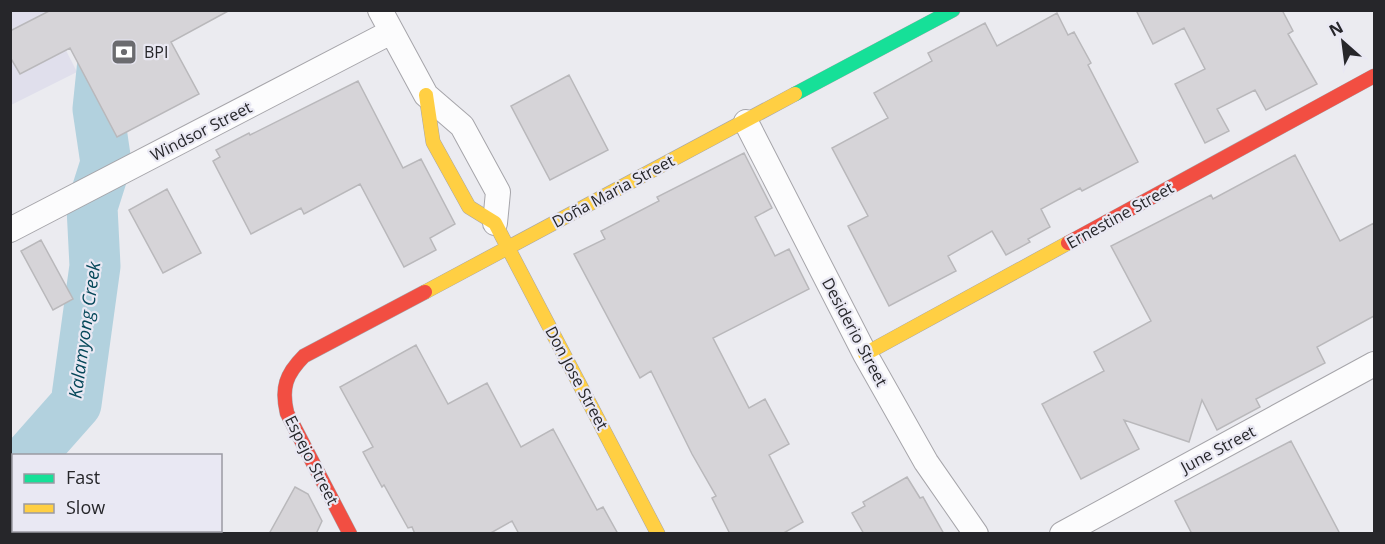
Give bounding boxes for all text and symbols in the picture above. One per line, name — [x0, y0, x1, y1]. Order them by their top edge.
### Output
north arrow — [1313, 12, 1373, 72]
text: N — [1325, 16, 1347, 42]
bank icon: BPI — [109, 37, 139, 67]
place label: BPI — [144, 41, 168, 63]
street label: Windsor Street — [147, 96, 256, 166]
street label: Doña Maria Street — [548, 149, 678, 233]
street label: Ernestine Street — [1063, 176, 1178, 254]
water label: Kalamyong Creek — [63, 259, 106, 400]
street label: Desiderio Street — [817, 274, 893, 390]
street label: Don Jose Street — [540, 322, 614, 434]
street label: Espejo Street — [280, 411, 344, 509]
street label: June Street — [1175, 420, 1260, 479]
legend — [12, 454, 222, 532]
text: Fast — [66, 465, 100, 489]
text: Slow — [66, 495, 105, 519]

